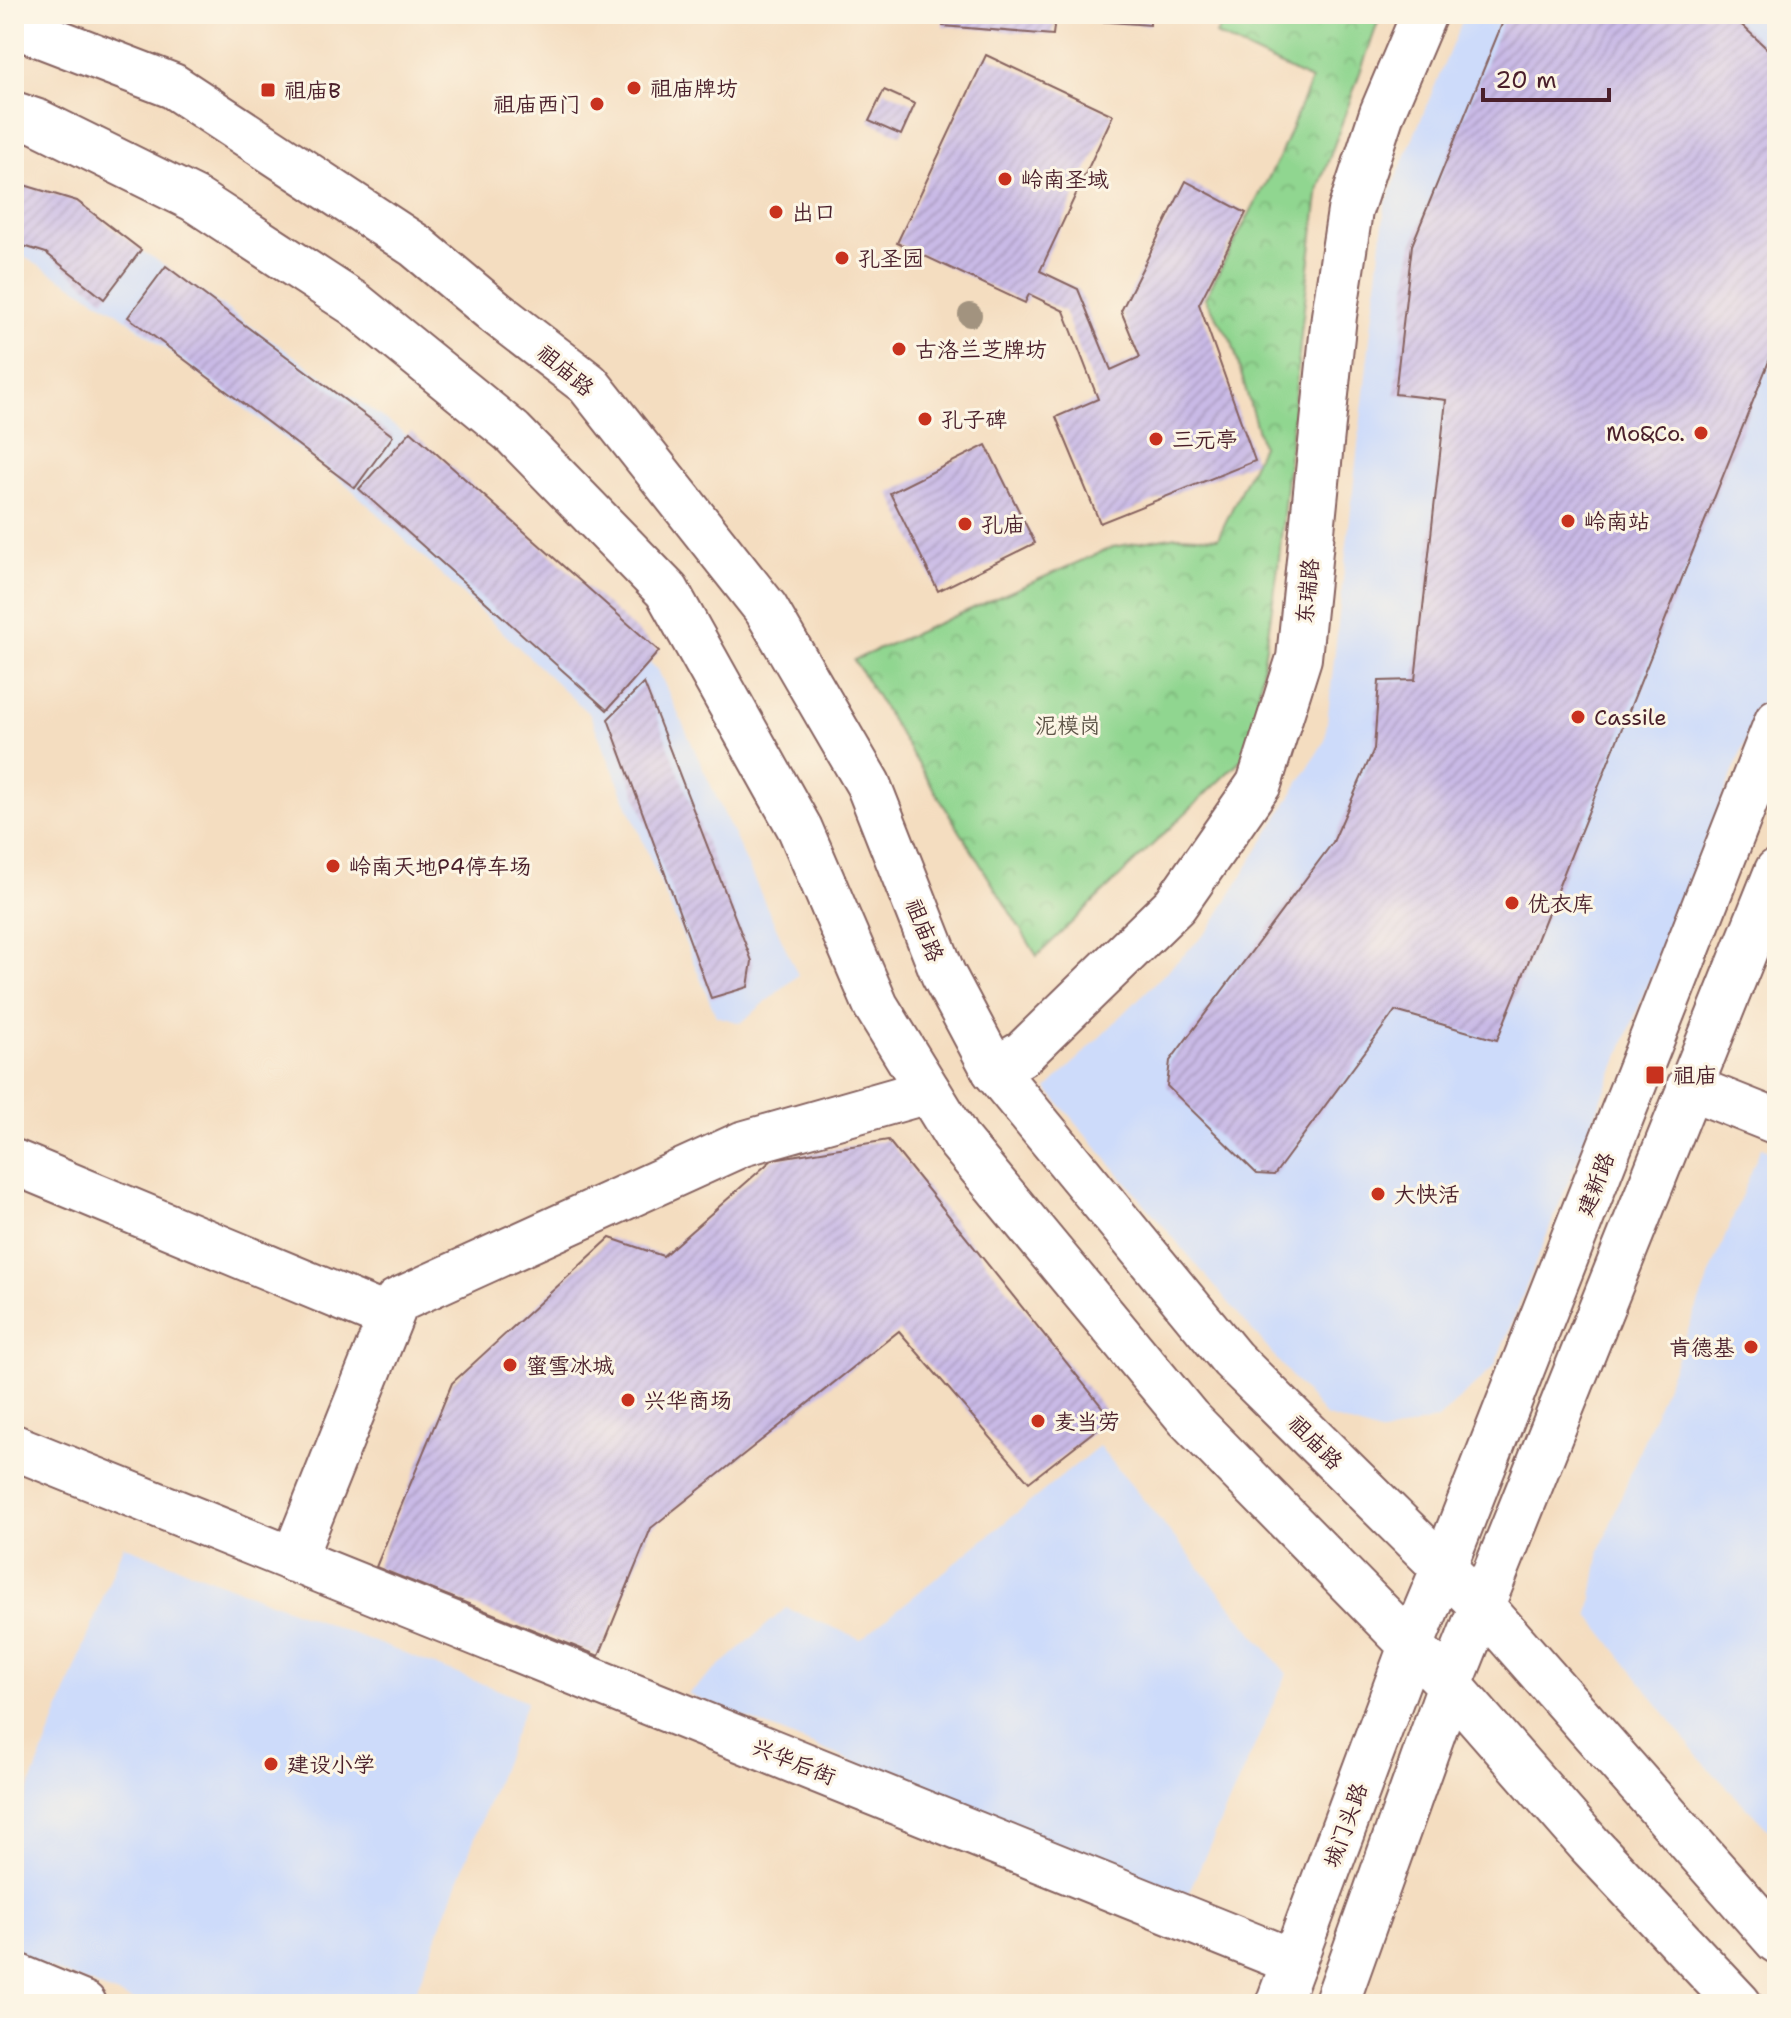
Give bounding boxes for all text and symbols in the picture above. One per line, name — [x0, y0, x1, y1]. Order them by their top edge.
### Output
scale bar — [1483, 52, 1609, 102]
text: 20 m — [1495, 64, 1557, 96]
place label: 祖庙牌坊 — [650, 74, 738, 103]
place label: 祖庙B — [284, 76, 341, 105]
marker: 祖庙牌坊 — [625, 79, 643, 97]
marker: 祖庙B — [259, 81, 277, 99]
place label: 祖庙西门 — [493, 90, 581, 119]
marker: 祖庙西门 — [588, 95, 606, 113]
place label: 岭南圣域 — [1021, 165, 1109, 194]
marker: 岭南圣域 — [996, 170, 1014, 188]
place label: 出口 — [792, 198, 836, 227]
marker: 出口 — [767, 203, 785, 221]
place label: 孔圣园 — [858, 244, 924, 273]
marker: 孔圣园 — [833, 249, 851, 267]
place label: 古洛兰芝牌坊 — [915, 335, 1047, 364]
street label: 祖庙路 — [531, 338, 600, 403]
marker: 古洛兰芝牌坊 — [890, 340, 908, 358]
place label: 孔子碑 — [941, 405, 1007, 434]
marker: 孔子碑 — [916, 410, 934, 428]
place label: Mo&Co. — [1606, 419, 1685, 448]
marker: Mo&Co. — [1692, 424, 1710, 442]
place label: 三元亭 — [1172, 425, 1238, 454]
marker: 三元亭 — [1147, 430, 1165, 448]
place label: 岭南站 — [1584, 507, 1650, 536]
place label: 孔庙 — [981, 510, 1025, 539]
marker: 岭南站 — [1559, 512, 1577, 530]
marker: 孔庙 — [956, 515, 974, 533]
street label: 东瑞路 — [1290, 557, 1325, 625]
place label: Cassile — [1594, 703, 1667, 732]
marker: Cassile — [1569, 708, 1587, 726]
park label: 泥模岗 — [1035, 711, 1101, 740]
place label: 岭南天地P4停车场 — [349, 852, 531, 881]
marker: 岭南天地P4停车场 — [324, 857, 342, 875]
place label: 优衣库 — [1528, 889, 1594, 918]
street label: 祖庙路 — [899, 894, 950, 966]
marker: 优衣库 — [1503, 894, 1521, 912]
place label: 祖庙 — [1673, 1061, 1717, 1090]
marker: 祖庙 — [1644, 1064, 1666, 1086]
street label: 建新路 — [1570, 1148, 1621, 1220]
place label: 大快活 — [1394, 1180, 1460, 1209]
marker: 大快活 — [1369, 1185, 1387, 1203]
place label: 肯德基 — [1669, 1333, 1735, 1362]
marker: 肯德基 — [1742, 1338, 1760, 1356]
place label: 蜜雪冰城 — [526, 1351, 614, 1380]
marker: 蜜雪冰城 — [501, 1356, 519, 1374]
place label: 兴华商场 — [644, 1386, 732, 1415]
marker: 兴华商场 — [619, 1391, 637, 1409]
place label: 麦当劳 — [1054, 1407, 1120, 1436]
street label: 祖庙路 — [1282, 1409, 1349, 1476]
marker: 麦当劳 — [1029, 1412, 1047, 1430]
street label: 兴华后街 — [748, 1732, 840, 1791]
place label: 建设小学 — [287, 1750, 375, 1779]
marker: 建设小学 — [262, 1755, 280, 1773]
street label: 城门头路 — [1317, 1779, 1374, 1871]

